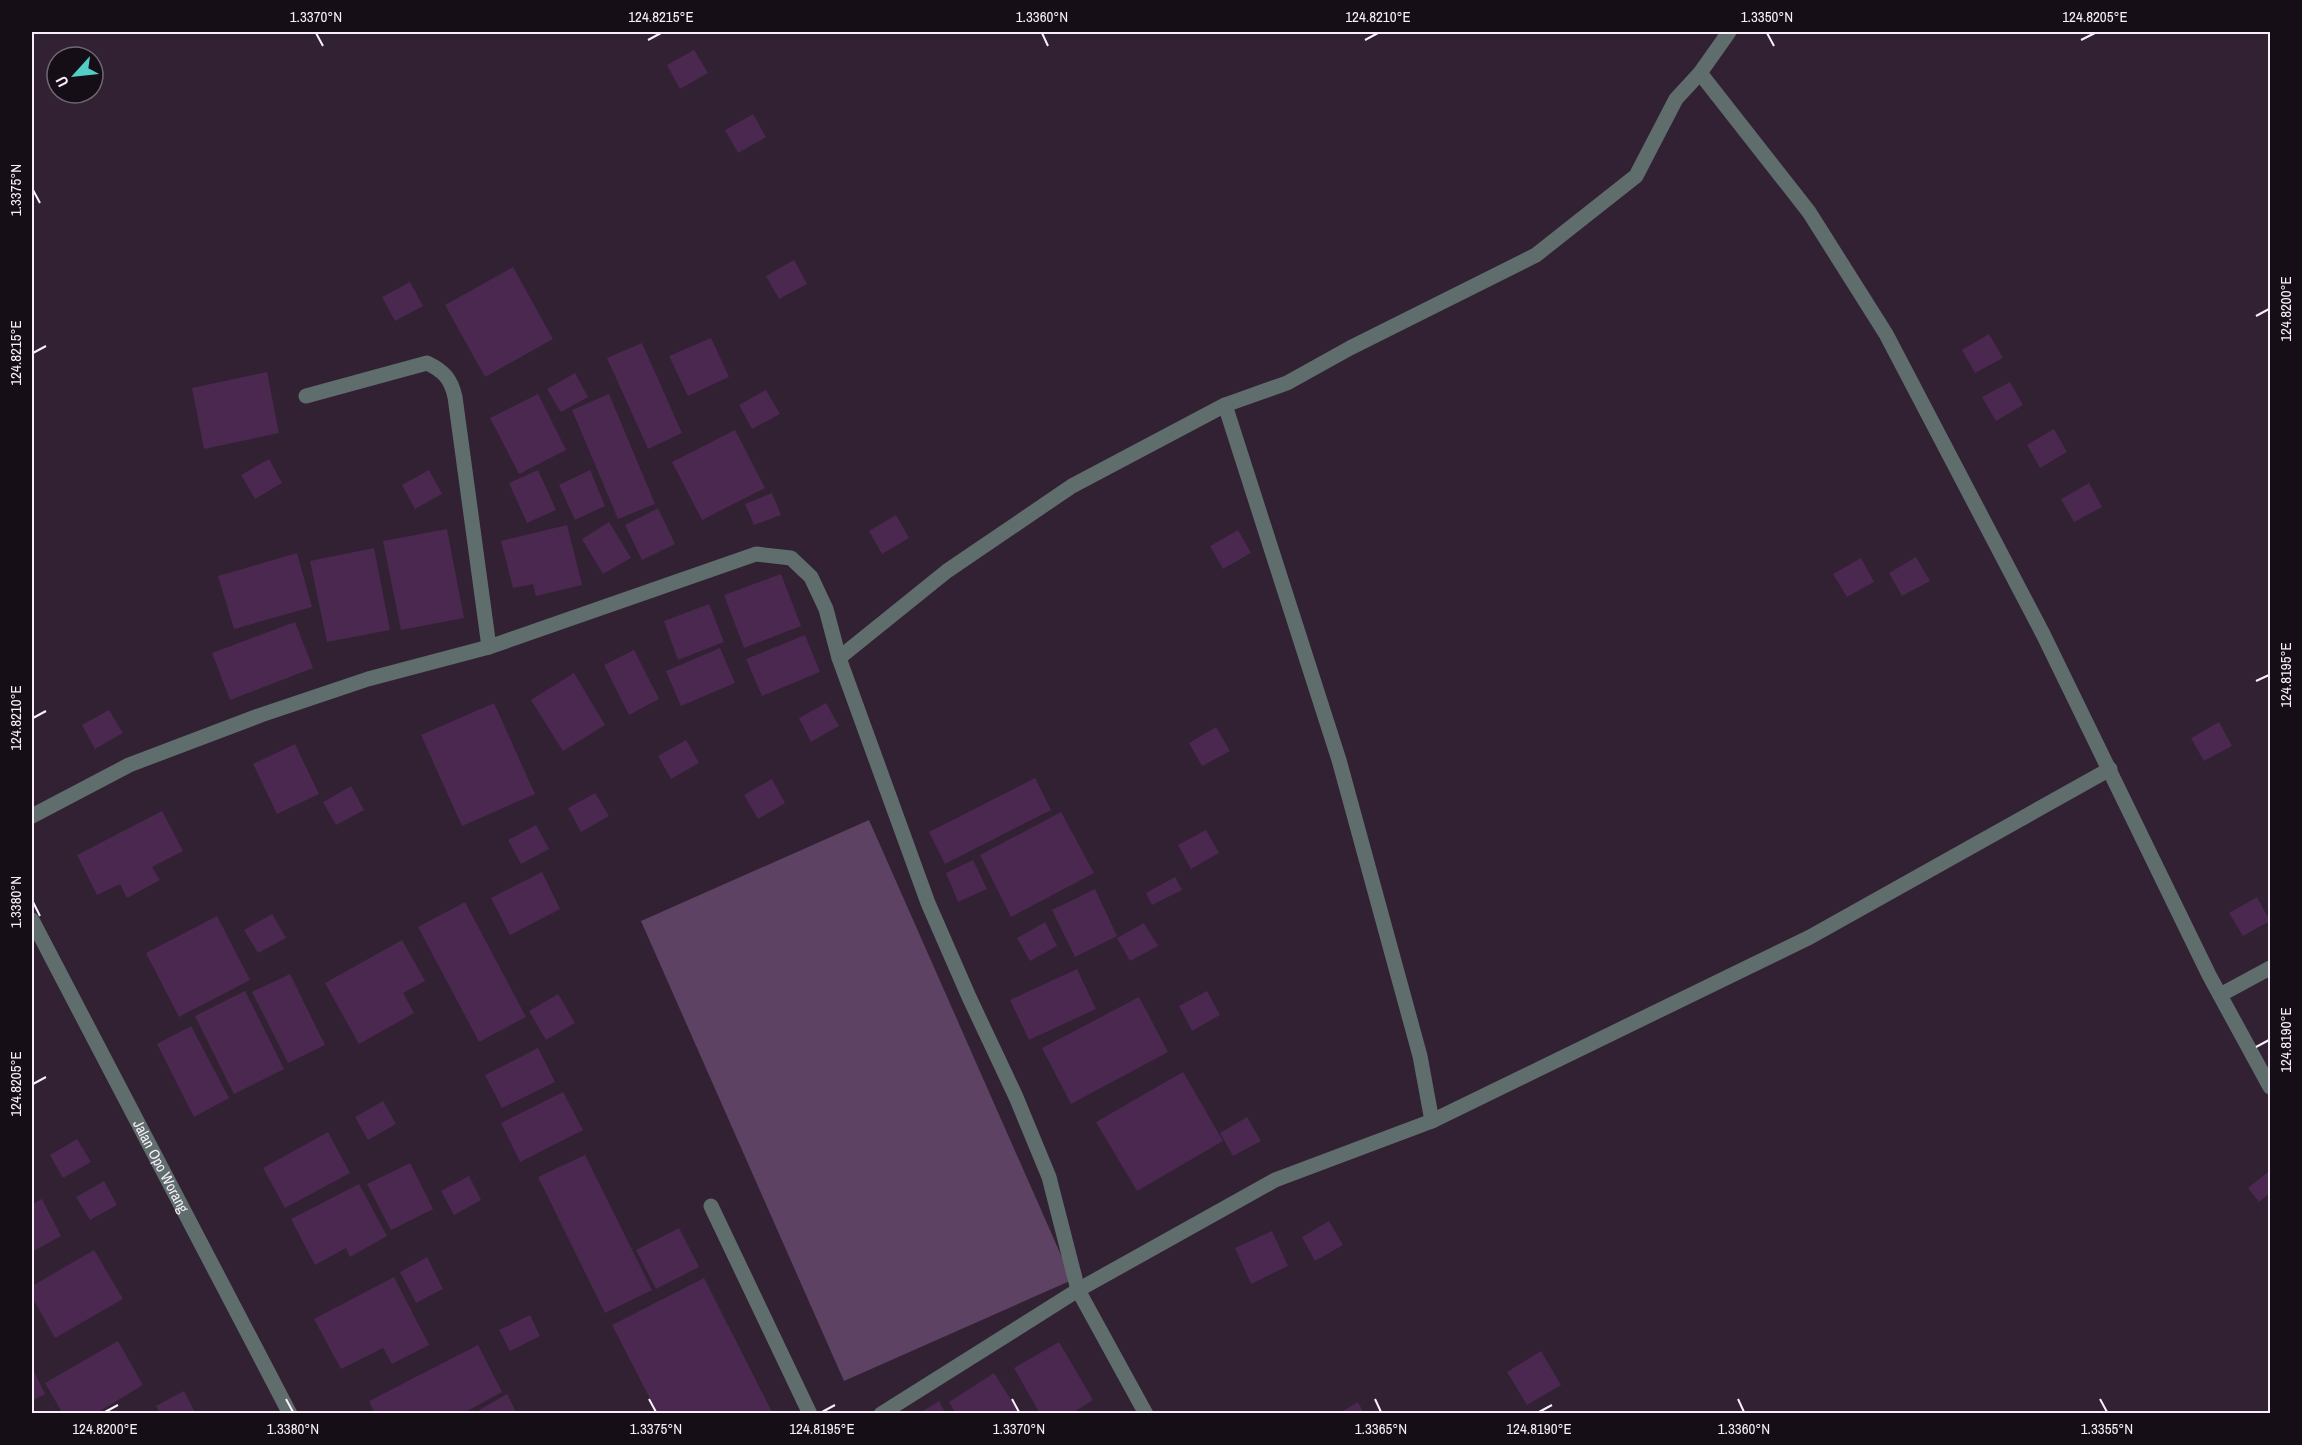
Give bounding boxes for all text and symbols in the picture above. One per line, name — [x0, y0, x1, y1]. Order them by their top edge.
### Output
text: 1.3370°N — [290, 6, 342, 27]
text: 124.8215°E — [628, 6, 694, 27]
text: 1.3360°N — [1016, 6, 1068, 27]
text: 124.8210°E — [1345, 6, 1411, 27]
text: 1.3350°N — [1741, 6, 1793, 27]
text: 124.8205°E — [2062, 6, 2128, 27]
north arrow — [45, 45, 105, 105]
text: U — [50, 73, 74, 91]
text: 1.3375°N — [5, 164, 26, 216]
text: 124.8200°E — [2275, 276, 2296, 342]
text: 124.8215°E — [5, 320, 26, 386]
text: 124.8195°E — [2275, 642, 2296, 708]
text: 124.8210°E — [5, 685, 26, 751]
text: 1.3380°N — [5, 876, 26, 928]
text: 124.8190°E — [2275, 1007, 2296, 1073]
text: 124.8205°E — [5, 1051, 26, 1117]
street label: Jalan Opo Worang — [128, 1116, 194, 1217]
text: 124.8200°E — [72, 1418, 138, 1439]
text: 1.3380°N — [267, 1418, 319, 1439]
text: 1.3375°N — [630, 1418, 682, 1439]
text: 124.8195°E — [789, 1418, 855, 1439]
text: 1.3370°N — [993, 1418, 1045, 1439]
text: 1.3365°N — [1355, 1418, 1407, 1439]
text: 124.8190°E — [1506, 1418, 1572, 1439]
text: 1.3360°N — [1718, 1418, 1770, 1439]
text: 1.3355°N — [2081, 1418, 2133, 1439]

